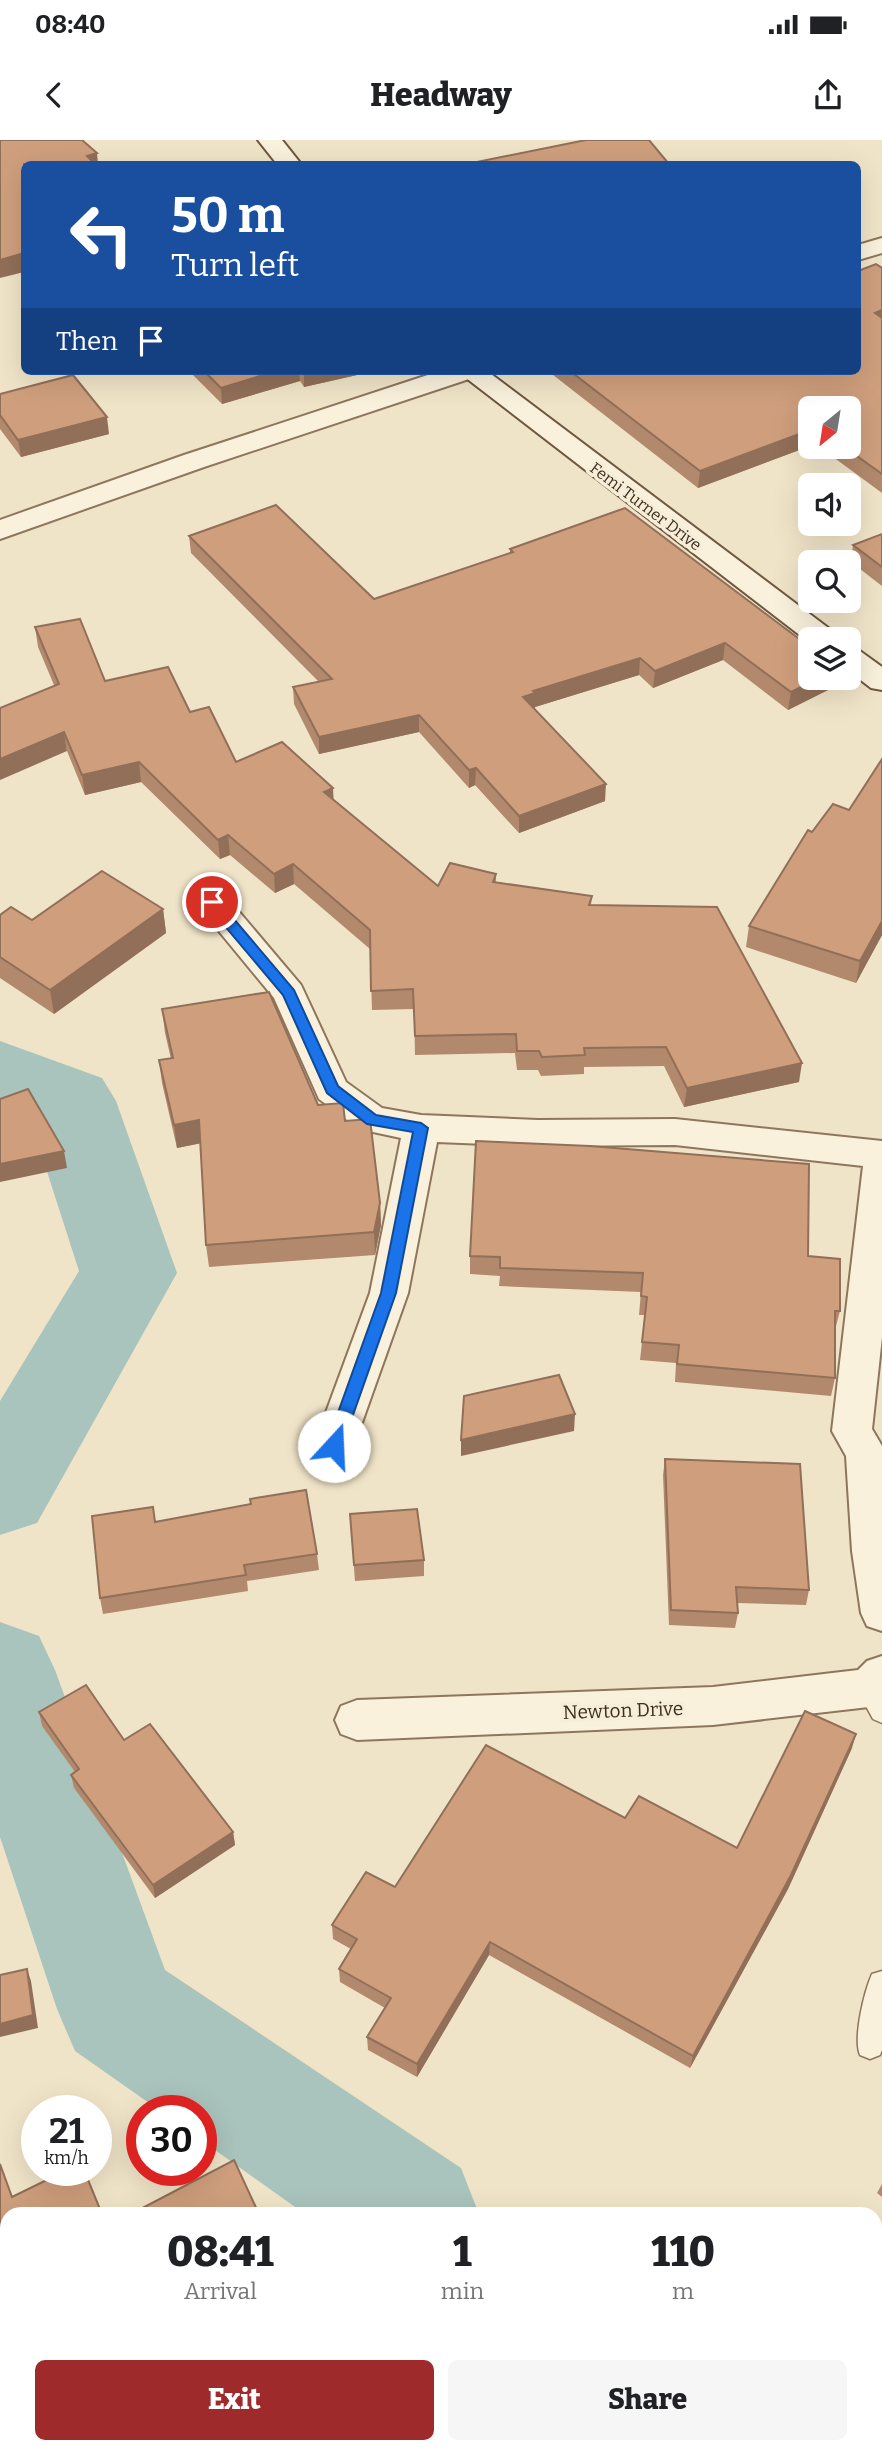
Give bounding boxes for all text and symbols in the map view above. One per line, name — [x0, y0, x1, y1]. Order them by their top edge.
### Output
text: 08:40 — [35, 9, 106, 40]
icon: back — [35, 76, 73, 114]
text: Headway — [370, 76, 512, 114]
icon: share — [809, 76, 847, 114]
text: 50 m — [171, 186, 284, 245]
icon: left — [56, 189, 147, 280]
text: Turn left — [171, 246, 299, 284]
icon: arrive — [132, 322, 170, 360]
text: Then — [56, 326, 118, 357]
north arrow — [798, 396, 861, 458]
map controls — [798, 396, 861, 690]
street label: Femi Turner Drive — [586, 458, 705, 555]
button: sound — [798, 473, 861, 536]
button: search — [798, 550, 861, 613]
button: layers — [798, 627, 861, 690]
pin — [182, 872, 242, 932]
icon: arrive — [193, 883, 231, 921]
position arrow — [297, 1409, 371, 1483]
street label: Newton Drive — [562, 1697, 684, 1724]
speed limit sign: 30 — [126, 2095, 217, 2186]
text: 21 — [49, 2110, 84, 2152]
text: km/h — [44, 2147, 89, 2169]
text: 08:41 — [167, 2227, 274, 2277]
text: 1 — [453, 2227, 472, 2277]
text: 110 — [651, 2227, 715, 2277]
text: Arrival — [184, 2277, 257, 2305]
text: min — [441, 2277, 484, 2305]
text: m — [672, 2277, 694, 2305]
button: Exit — [35, 2360, 434, 2440]
button: Share — [448, 2360, 847, 2440]

